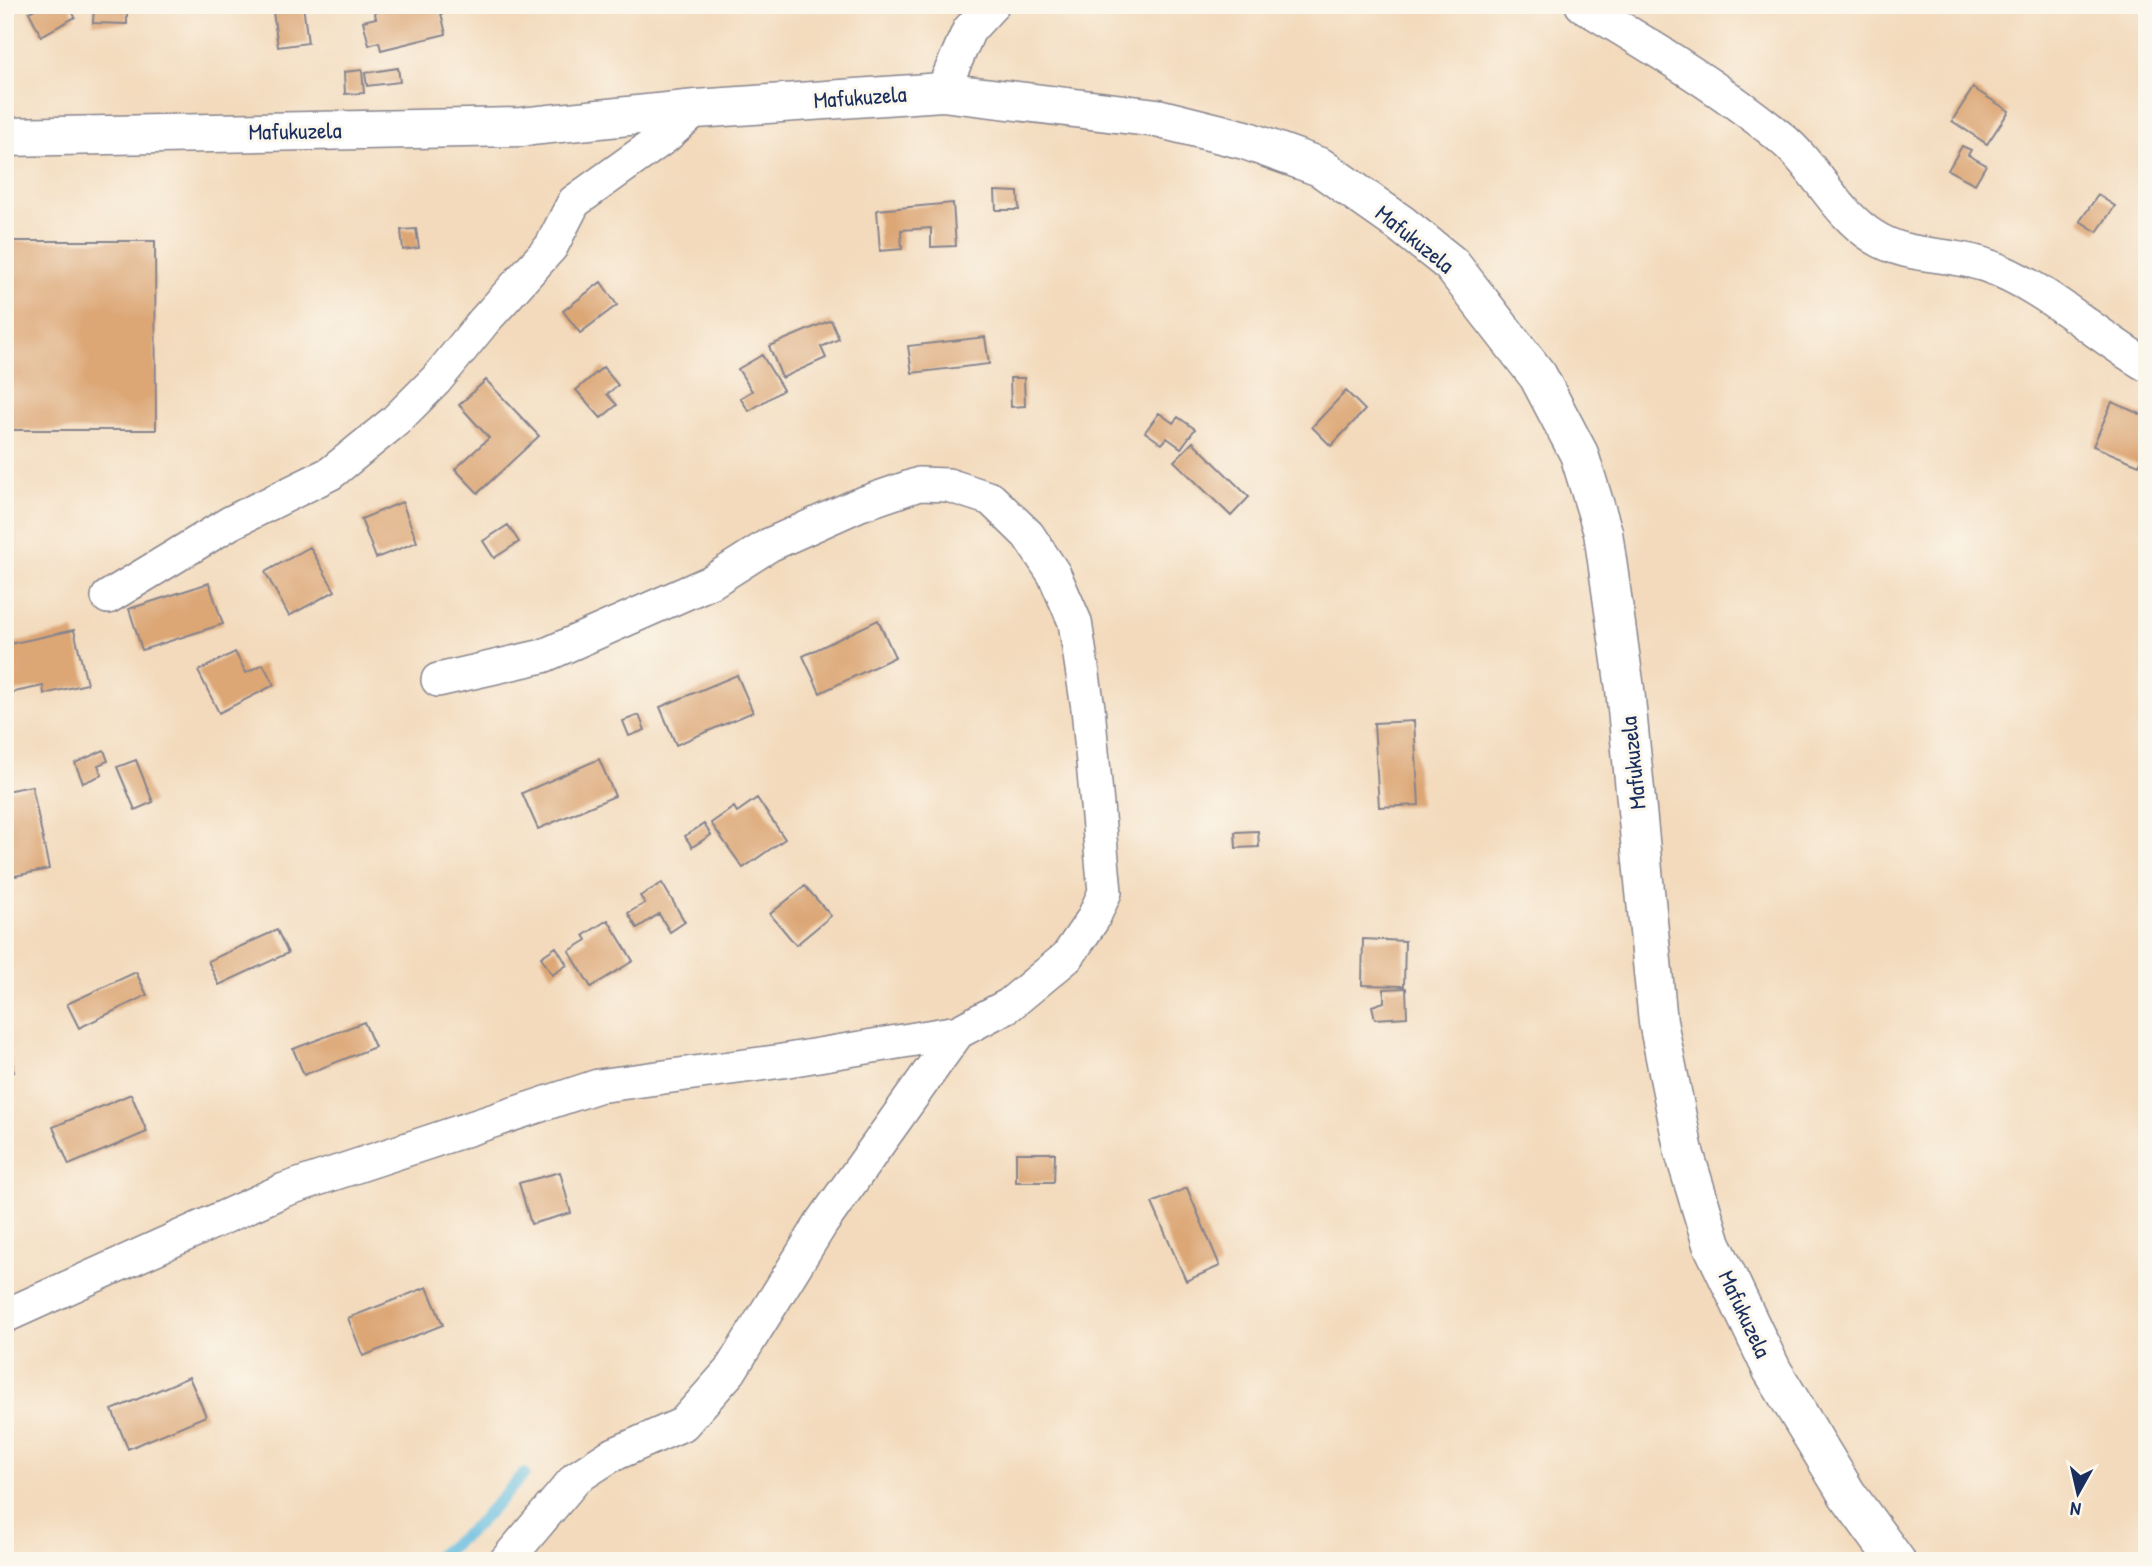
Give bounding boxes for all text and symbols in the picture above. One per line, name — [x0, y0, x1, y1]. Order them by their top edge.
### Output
street label: Mafukuzela — [812, 78, 907, 115]
street label: Mafukuzela — [248, 114, 342, 147]
street label: Mafukuzela — [1369, 197, 1461, 280]
street label: Mafukuzela — [1612, 715, 1653, 811]
street label: Mafukuzela — [1712, 1265, 1779, 1363]
north arrow — [2044, 1458, 2114, 1528]
text: N — [2069, 1496, 2082, 1523]

